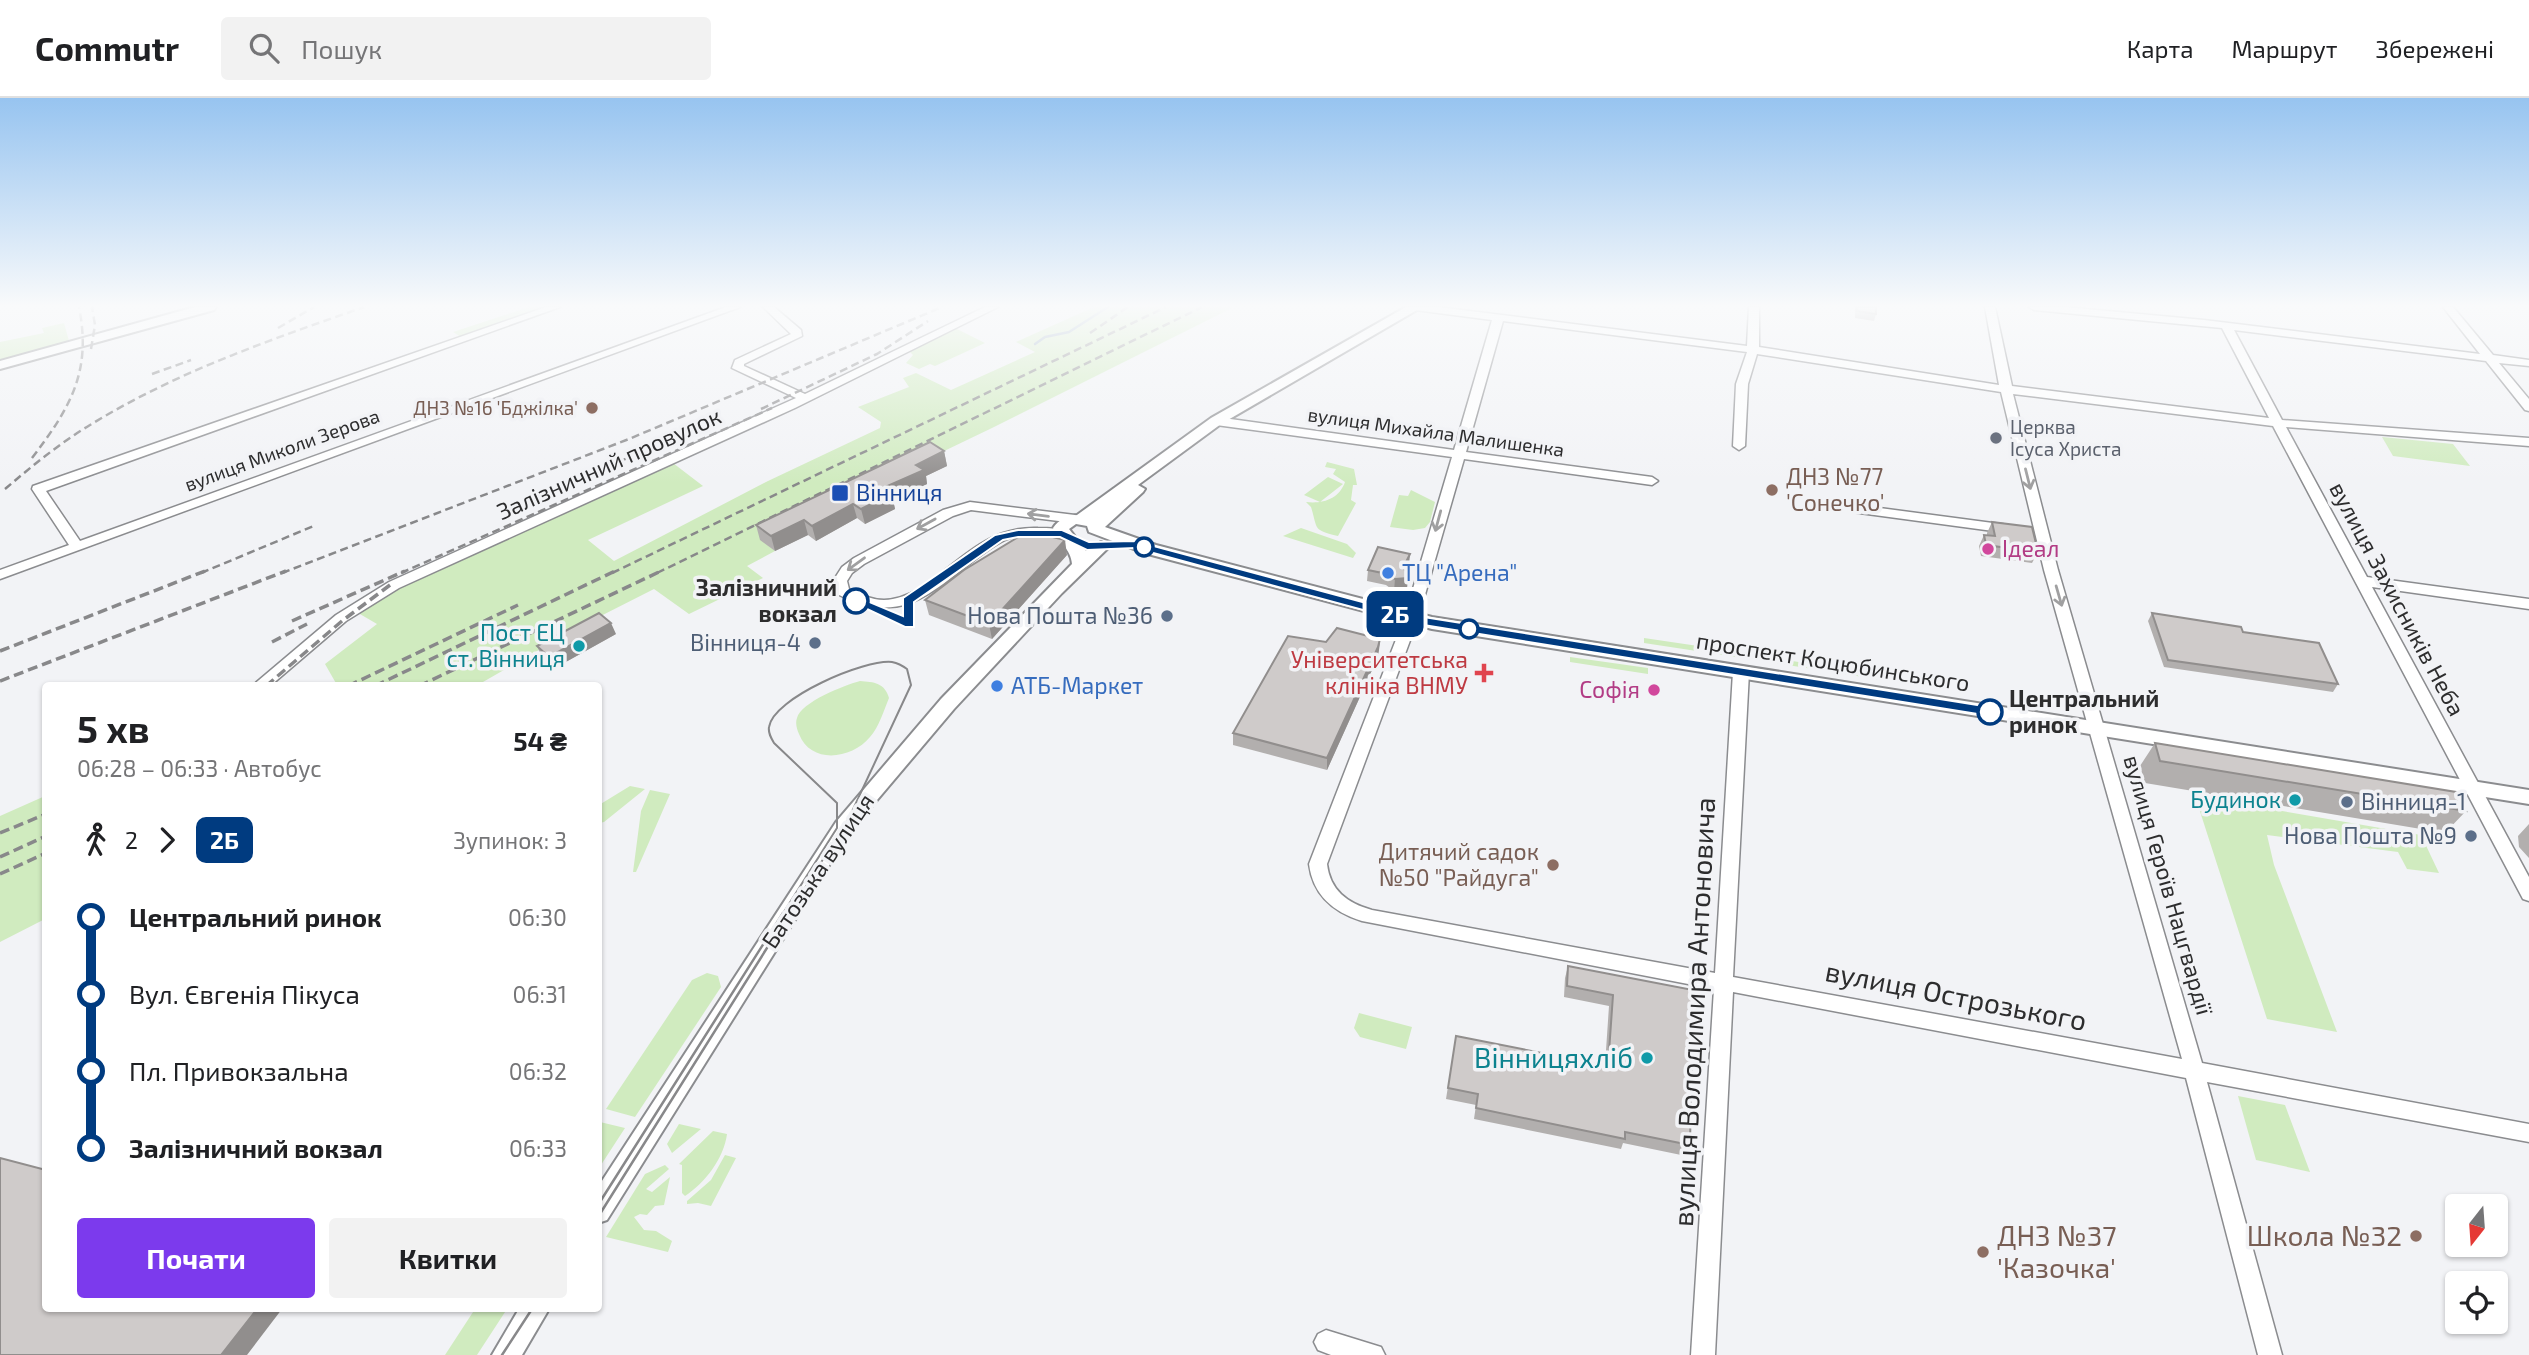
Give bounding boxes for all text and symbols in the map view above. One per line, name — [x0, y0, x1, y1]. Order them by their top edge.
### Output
search box — [221, 17, 711, 80]
text: Commutr — [35, 28, 179, 68]
icon: search — [245, 29, 283, 67]
text: Пошук — [301, 33, 382, 64]
text: Карта — [2127, 34, 2193, 63]
text: Маршрут — [2231, 34, 2337, 63]
text: Збережені — [2375, 34, 2494, 63]
place label: ДНЗ №16 'Бджілка' — [413, 396, 578, 419]
marker: ДНЗ №16 'Бджілка' — [584, 400, 600, 416]
street label: Залізничний провулок — [492, 401, 725, 526]
street label: вулиця Михайла Малишенка — [1306, 402, 1566, 462]
street label: вулиця Миколи Зерова — [181, 404, 383, 496]
place label: Церква Ісуса Христа — [2010, 415, 2121, 461]
marker: Церква Ісуса Христа — [1988, 430, 2004, 446]
place label: ДНЗ №77 'Сонечко' — [1786, 462, 1885, 516]
one-way arrow — [2022, 467, 2035, 490]
street label: вулиця Захисників Неба — [2323, 477, 2471, 721]
place label: Вінниця — [856, 478, 942, 506]
marker: ДНЗ №77 'Сонечко' — [1764, 482, 1780, 498]
marker: Вінниця — [830, 483, 850, 503]
one-way arrow — [1027, 508, 1050, 521]
one-way arrow — [1431, 509, 1444, 531]
one-way arrow — [917, 517, 937, 531]
place label: Ідеал — [2002, 534, 2059, 562]
unlabelled marker — [1134, 537, 1154, 557]
marker: Ідеал — [1980, 541, 1996, 557]
one-way arrow — [847, 557, 866, 571]
place label: ТЦ "Арена" — [1402, 558, 1517, 586]
marker: ТЦ "Арена" — [1380, 565, 1396, 581]
place label: Залізничний вокзал — [696, 573, 837, 627]
one-way arrow — [2053, 584, 2066, 606]
marker: Залізничний вокзал — [843, 588, 869, 614]
line badge: 2Б — [1364, 591, 1426, 637]
text: 2Б — [1381, 599, 1409, 628]
place label: Нова Пошта №36 — [967, 601, 1153, 629]
marker: Нова Пошта №36 — [1159, 608, 1175, 624]
place label: Пост ЕЦ ст. Вінниця — [447, 618, 565, 672]
unlabelled marker — [1459, 619, 1479, 639]
street label: проспект Коцюбинського — [1694, 626, 1972, 696]
place label: Вінниця-4 — [690, 628, 801, 656]
marker: Вінниця-4 — [807, 635, 823, 651]
marker: Пост ЕЦ ст. Вінниця — [571, 638, 587, 654]
place label: Університетська клініка ВНМУ — [1291, 645, 1468, 699]
marker: Університетська клініка ВНМУ — [1474, 663, 1494, 683]
place label: АТБ-Маркет — [1011, 671, 1143, 699]
place label: Софія — [1579, 675, 1640, 703]
marker: АТБ-Маркет — [989, 678, 1005, 694]
marker: Софія — [1646, 682, 1662, 698]
place label: Центральний ринок — [2009, 684, 2159, 738]
marker: Центральний ринок — [1977, 699, 2003, 725]
text: 5 хв — [77, 705, 150, 751]
text: 54 ₴ — [513, 725, 567, 756]
street label: вулиця Героїв Нацгвардії — [2117, 752, 2220, 1018]
text: 06:28 – 06:33 · Автобус — [77, 754, 322, 782]
place label: Будинок — [2190, 785, 2281, 814]
place label: Вінниця-1 — [2361, 787, 2466, 815]
street label: Батозька вулиця — [755, 788, 880, 954]
marker: Будинок — [2287, 792, 2303, 808]
marker: Вінниця-1 — [2339, 794, 2355, 810]
street label: вулиця Володимира Антоновича — [1665, 796, 1721, 1228]
icon: walk — [77, 821, 115, 859]
icon: forward — [148, 821, 186, 859]
place label: Нова Пошта №9 — [2284, 821, 2457, 849]
text: 2Б — [210, 825, 239, 854]
text: 2 — [125, 826, 138, 854]
text: Зупинок: 3 — [453, 826, 567, 854]
marker: Нова Пошта №9 — [2463, 828, 2479, 844]
place label: Дитячий садок №50 "Райдуга" — [1379, 837, 1539, 892]
marker: Дитячий садок №50 "Райдуга" — [1545, 857, 1561, 873]
text: Центральний ринок — [129, 901, 382, 932]
text: 06:30 — [508, 903, 567, 931]
street label: вулиця Острозького — [1823, 953, 2090, 1037]
text: Вул. Євгенія Пікуса — [129, 978, 360, 1009]
text: 06:31 — [513, 980, 567, 1008]
place label: Вінницяхліб — [1474, 1040, 1633, 1074]
marker: Вінницяхліб — [1639, 1050, 1655, 1066]
text: Пл. Привокзальна — [129, 1055, 349, 1086]
text: 06:32 — [509, 1057, 567, 1085]
text: Залізничний вокзал — [129, 1132, 383, 1163]
text: 06:33 — [509, 1134, 567, 1162]
north arrow — [2445, 1194, 2508, 1256]
map controls — [2445, 1194, 2508, 1334]
button: Почати — [77, 1218, 315, 1298]
button: Квитки — [329, 1218, 567, 1298]
place label: ДНЗ №37 'Казочка' — [1997, 1218, 2117, 1284]
place label: Школа №32 — [2247, 1218, 2402, 1252]
marker: Школа №32 — [2408, 1228, 2424, 1244]
marker: ДНЗ №37 'Казочка' — [1975, 1244, 1991, 1260]
button: locate — [2445, 1271, 2508, 1334]

